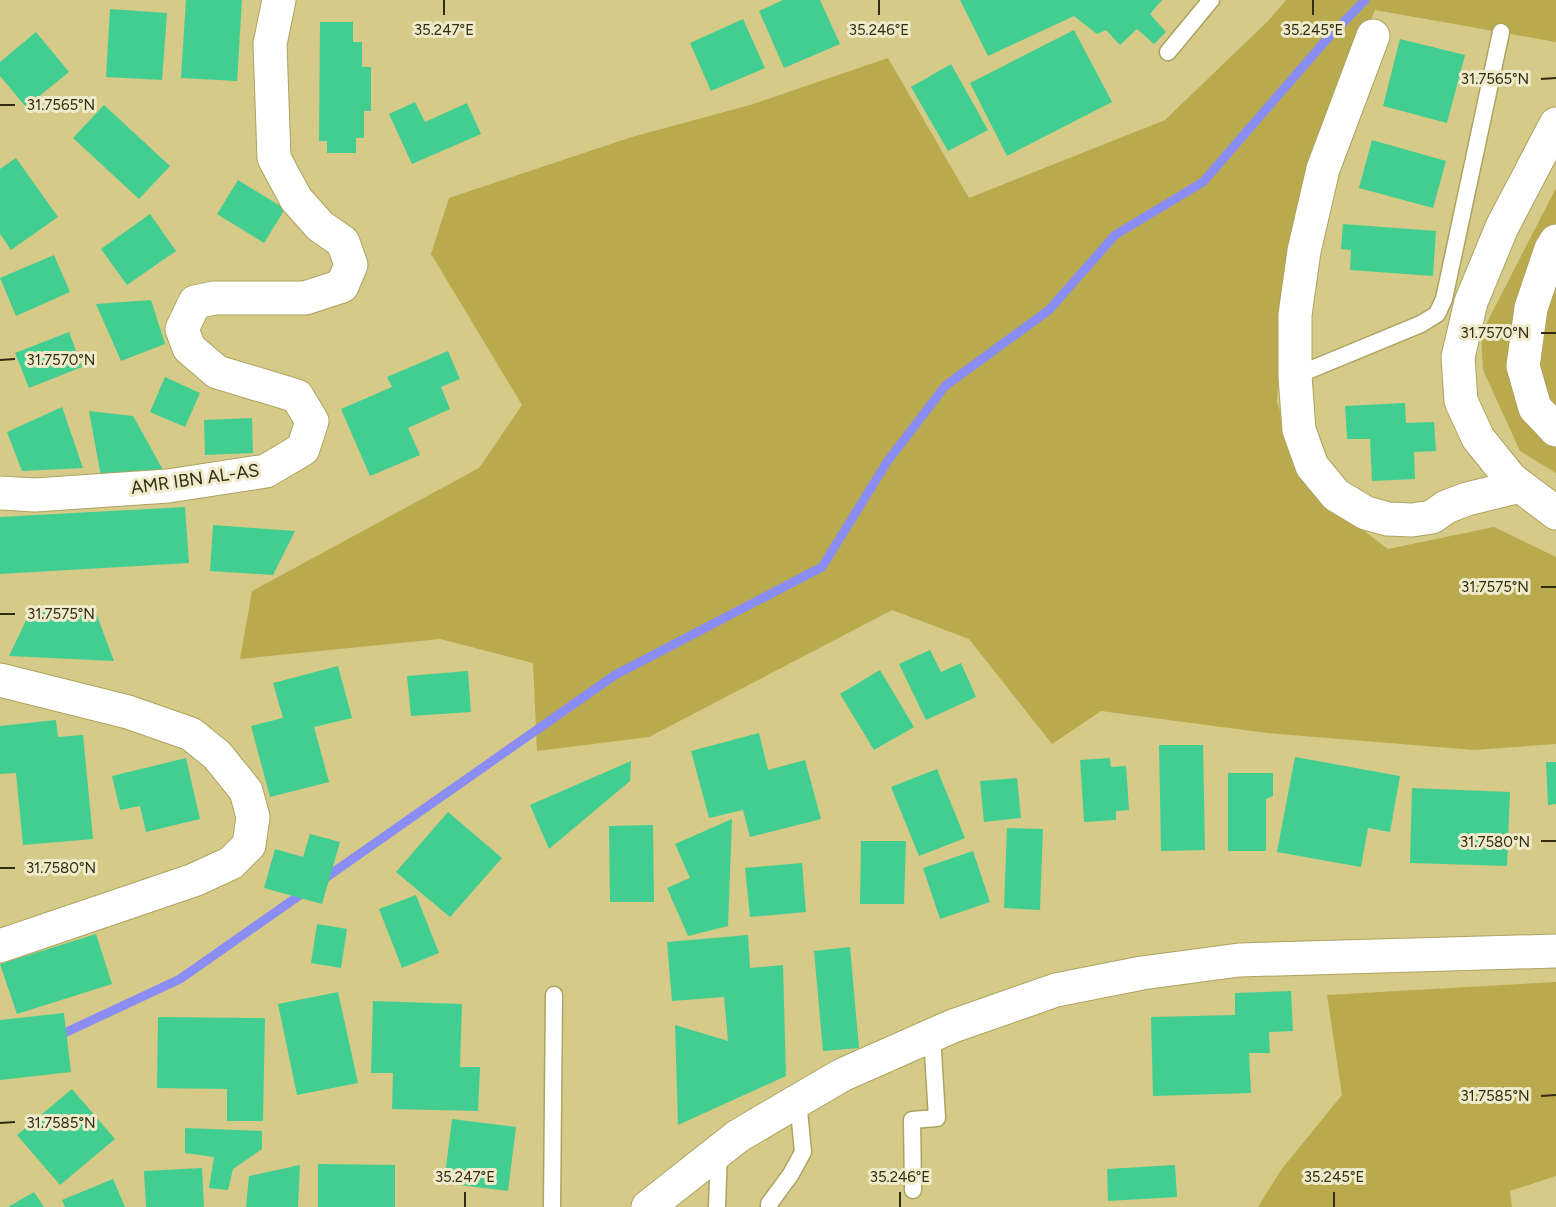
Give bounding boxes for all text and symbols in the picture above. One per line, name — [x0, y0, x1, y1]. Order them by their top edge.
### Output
text: 35.247°E — [414, 21, 474, 39]
text: 35.246°E — [849, 21, 909, 39]
text: 35.245°E — [1283, 21, 1343, 39]
text: 31.7565°N — [1461, 70, 1529, 88]
text: 31.7565°N — [27, 96, 95, 114]
text: 31.7570°N — [1461, 324, 1529, 342]
text: 31.7570°N — [27, 351, 95, 369]
street label: AMR IBN AL-AS — [129, 459, 261, 499]
text: 31.7575°N — [1461, 578, 1529, 596]
text: 31.7575°N — [27, 605, 95, 623]
text: 31.7580°N — [1460, 833, 1530, 851]
text: 31.7580°N — [26, 859, 96, 877]
text: 31.7585°N — [1460, 1087, 1530, 1105]
text: 31.7585°N — [26, 1114, 96, 1132]
text: 35.247°E — [435, 1168, 495, 1186]
text: 35.246°E — [870, 1168, 930, 1186]
text: 35.245°E — [1304, 1168, 1364, 1186]

